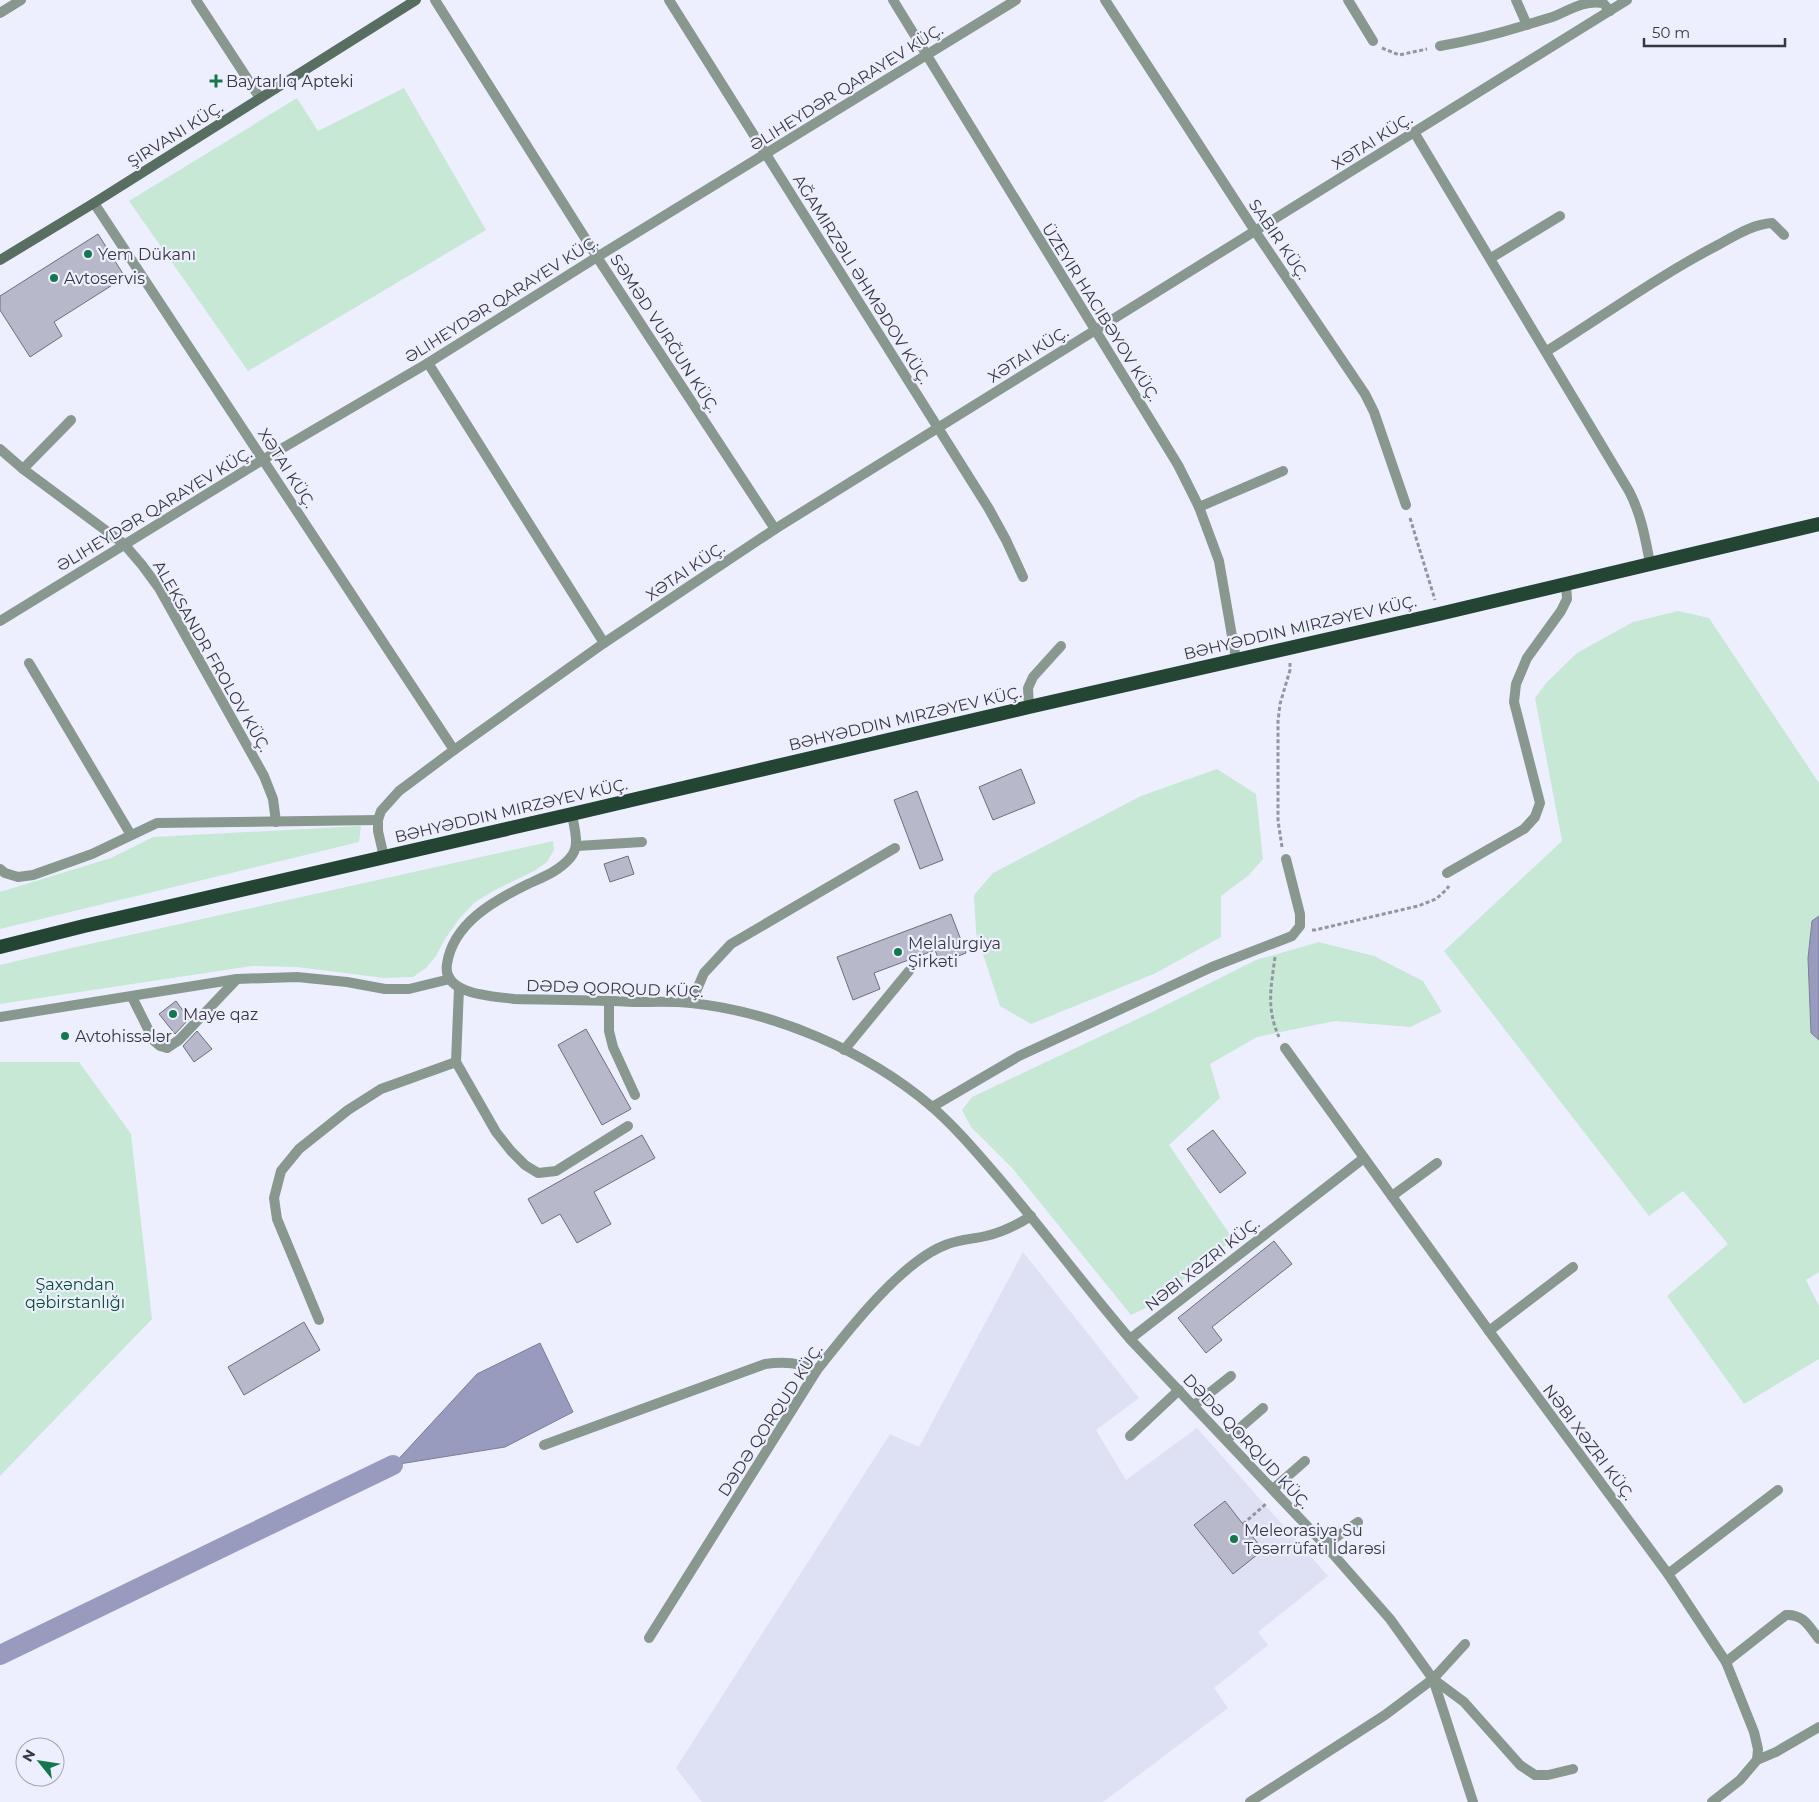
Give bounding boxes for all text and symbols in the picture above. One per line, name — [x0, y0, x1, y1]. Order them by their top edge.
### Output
scale bar — [1644, 15, 1785, 47]
street label: ƏLIHEYDƏR QARAYEV KÜÇ. — [745, 19, 947, 155]
text: 50 m — [1652, 23, 1690, 42]
place label: Baytarlıq Apteki — [226, 72, 354, 91]
marker: Baytarlıq Apteki — [210, 75, 222, 87]
street label: ŞIRVANI KÜÇ. — [123, 97, 227, 171]
street label: XƏTAI KÜÇ. — [1328, 108, 1416, 174]
street label: AĞAMIRZƏLI ƏHMƏDOV KÜÇ. — [789, 170, 935, 388]
street label: SABIR KÜÇ. — [1245, 195, 1313, 283]
street label: ÜZEYIR HACIBƏYOV KÜÇ. — [1038, 219, 1164, 405]
street label: ƏLIHEYDƏR QARAYEV KÜÇ. — [400, 231, 602, 367]
place label: Yem Dükanı — [98, 245, 196, 264]
marker: Yem Dükanı — [82, 248, 94, 260]
street label: SƏMƏD VURĞUN KÜÇ. — [606, 250, 724, 416]
place label: Avtoservis — [64, 269, 145, 288]
marker: Avtoservis — [48, 272, 60, 284]
street label: XƏTAI KÜÇ. — [984, 321, 1072, 387]
street label: XƏTAI KÜÇ. — [254, 424, 320, 512]
street label: ƏLIHEYDƏR QARAYEV KÜÇ. — [53, 443, 255, 575]
street label: XƏTAI KÜÇ. — [642, 537, 728, 605]
street label: ALEKSANDR FROLOV KÜÇ. — [149, 557, 275, 755]
street label: BƏHYƏDDIN MIRZƏYEV KÜÇ. — [1182, 590, 1418, 664]
street label: BƏHYƏDDIN MIRZƏYEV KÜÇ. — [787, 681, 1023, 755]
street label: BƏHYƏDDIN MIRZƏYEV KÜÇ. — [393, 773, 629, 847]
place label: Melalurgiya Şirkəti — [908, 934, 1001, 971]
marker: Melalurgiya Şirkəti — [892, 946, 904, 958]
street label: DƏDƏ QORQUD KÜÇ. — [526, 975, 704, 1001]
place label: Maye qaz — [183, 1005, 258, 1024]
marker: Maye qaz — [167, 1008, 179, 1020]
place label: Avtohissələr — [75, 1027, 172, 1046]
marker: Avtohissələr — [59, 1030, 71, 1042]
street label: NƏBI XƏZRI KÜÇ. — [1141, 1213, 1263, 1315]
park label: Şaxəndan qəbirstanlığı — [25, 1275, 125, 1312]
street label: DƏDƏ QORQUD KÜÇ. — [713, 1340, 827, 1500]
street label: DƏDƏ QORQUD KÜÇ. — [1179, 1369, 1315, 1513]
street label: NƏBI XƏZRI KÜÇ. — [1539, 1380, 1639, 1504]
place label: Meleorasiya Su Təsərrüfatı İdarəsi — [1244, 1521, 1386, 1558]
marker: Meleorasiya Su Təsərrüfatı İdarəsi — [1228, 1533, 1240, 1545]
north arrow — [15, 1737, 65, 1787]
text: N — [18, 1746, 39, 1765]

